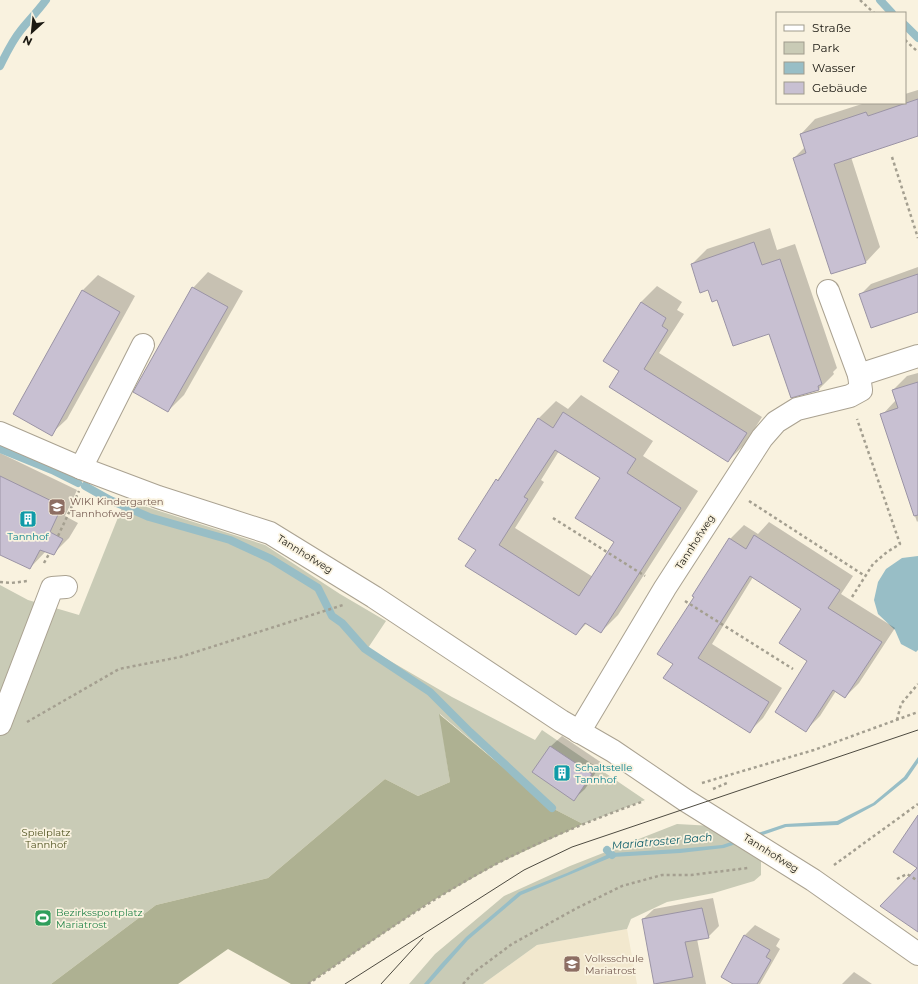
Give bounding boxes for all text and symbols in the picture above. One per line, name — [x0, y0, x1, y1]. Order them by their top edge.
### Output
north arrow — [12, 12, 52, 52]
legend — [776, 12, 906, 104]
text: Straße — [812, 20, 851, 35]
text: N — [20, 33, 35, 49]
text: Park — [812, 40, 840, 55]
text: Wasser — [812, 60, 856, 75]
text: Gebäude — [812, 80, 867, 95]
place label: WIKI Kindergarten Tannhofweg — [70, 495, 164, 520]
school or university icon: WIKI Kindergarten Tannhofweg — [47, 497, 67, 517]
building icon: Tannhof — [18, 509, 38, 529]
street label: Tannhofweg — [672, 512, 718, 572]
place label: Tannhof — [7, 530, 49, 543]
street label: Tannhofweg — [275, 532, 335, 576]
place label: Schaltstelle Tannhof — [575, 761, 632, 786]
building icon: Schaltstelle Tannhof — [552, 763, 572, 783]
park label: Spielplatz Tannhof — [22, 826, 70, 851]
water label: Mariatroster Bach — [611, 830, 713, 852]
street label: Tannhofweg — [741, 831, 801, 875]
place label: Bezirkssportplatz Mariatrost — [56, 906, 143, 931]
sports icon: Bezirkssportplatz Mariatrost — [33, 908, 53, 928]
place label: Volksschule Mariatrost — [585, 952, 644, 977]
school or university icon: Volksschule Mariatrost — [562, 954, 582, 974]

